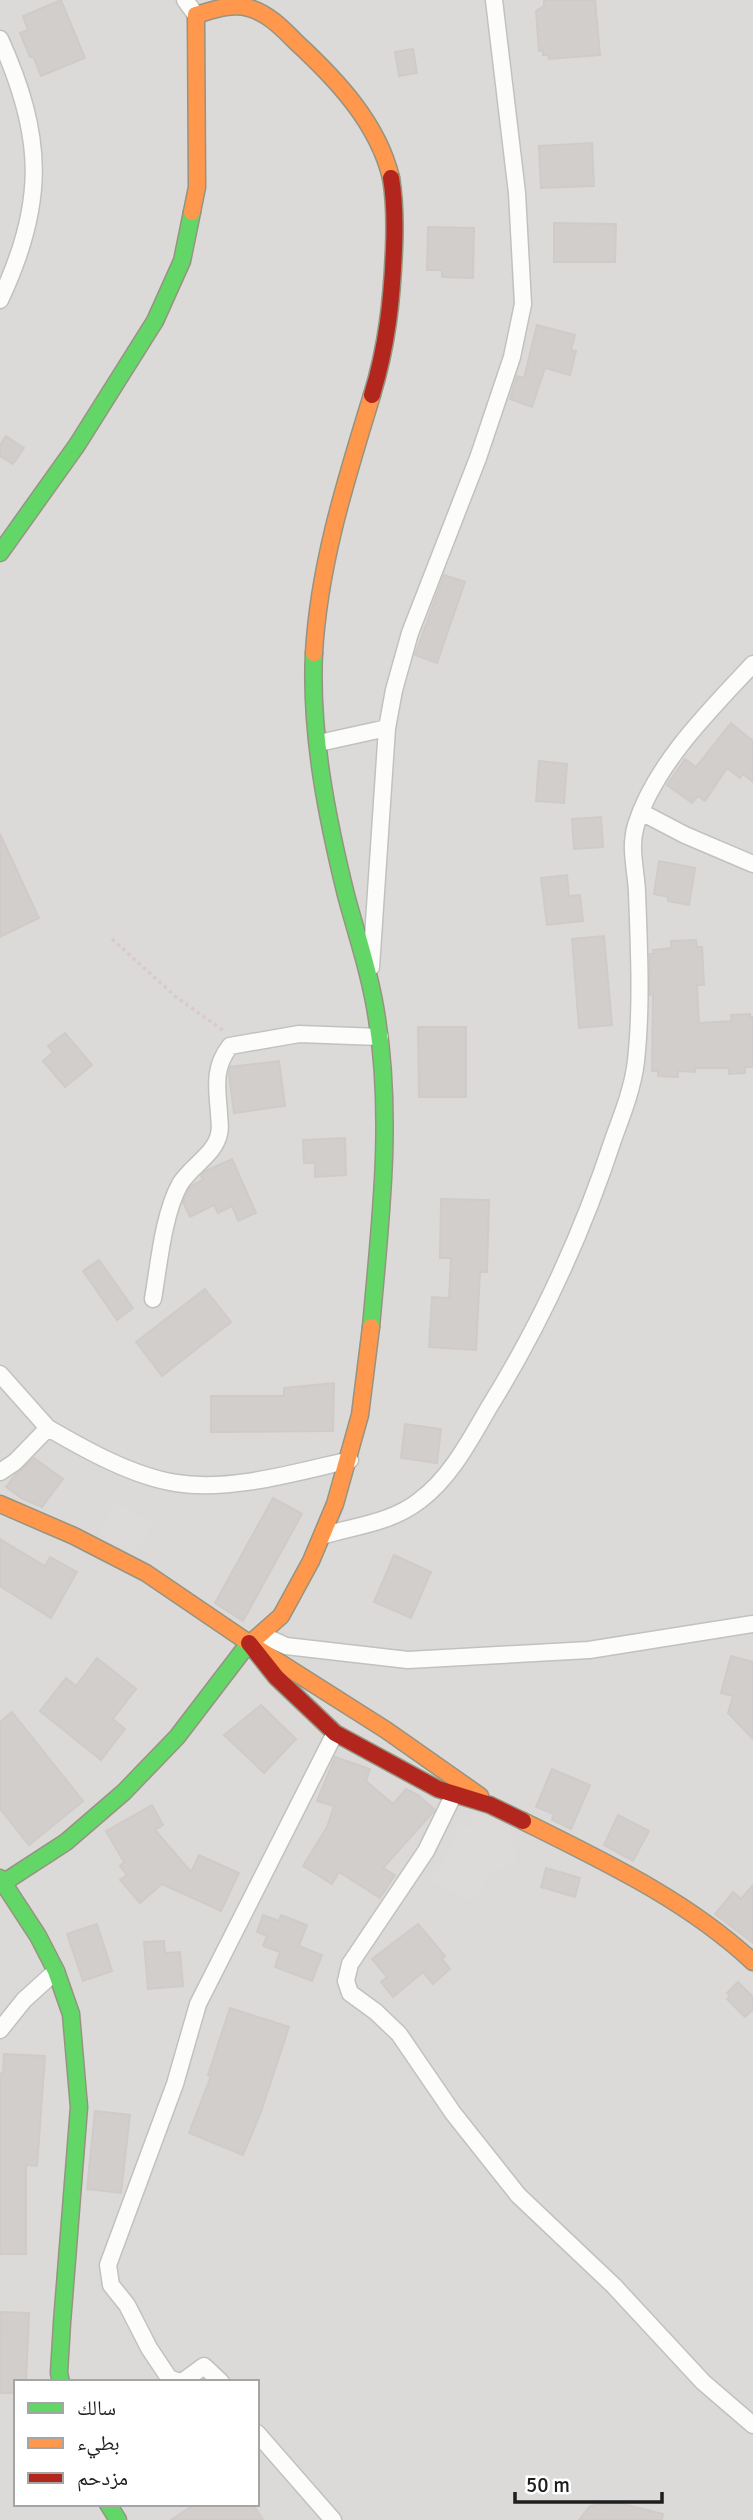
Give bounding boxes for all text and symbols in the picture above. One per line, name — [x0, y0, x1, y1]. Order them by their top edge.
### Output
legend — [14, 2380, 259, 2506]
text: سالك — [77, 2395, 116, 2421]
text: بطيء — [77, 2430, 120, 2459]
scale bar — [515, 2460, 662, 2504]
text: مزدحم — [77, 2465, 128, 2492]
text: 50 m — [526, 2472, 570, 2498]

